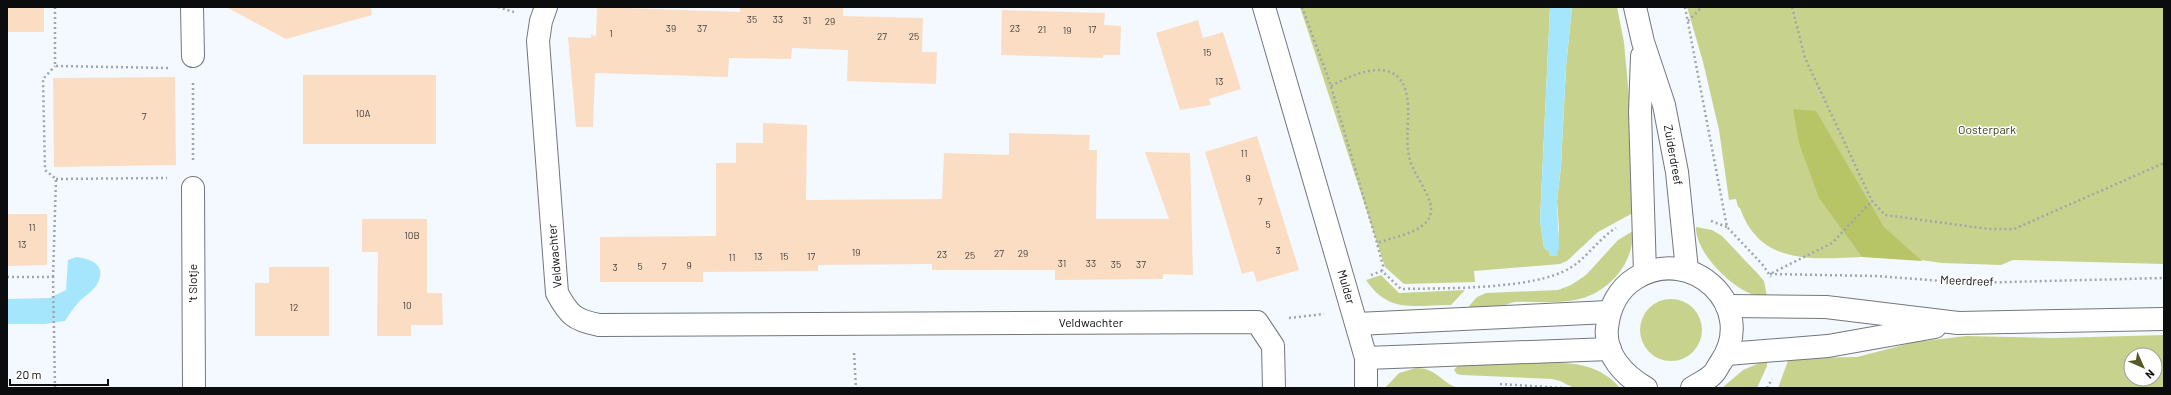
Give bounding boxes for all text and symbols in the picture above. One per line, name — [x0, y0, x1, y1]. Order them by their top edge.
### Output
house number: 35 — [747, 13, 757, 25]
house number: 33 — [773, 13, 783, 25]
house number: 31 — [803, 14, 811, 26]
house number: 29 — [825, 15, 835, 27]
house number: 39 — [666, 22, 676, 34]
house number: 37 — [697, 22, 707, 34]
house number: 23 — [1010, 22, 1020, 34]
house number: 21 — [1038, 23, 1046, 35]
house number: 17 — [1088, 23, 1096, 35]
house number: 19 — [1063, 24, 1071, 36]
house number: 1 — [609, 27, 613, 39]
house number: 27 — [877, 30, 887, 42]
house number: 25 — [909, 30, 919, 42]
house number: 15 — [1203, 46, 1211, 58]
house number: 13 — [1215, 75, 1223, 87]
house number: 10A — [355, 107, 371, 119]
house number: 7 — [142, 110, 147, 122]
park label: Oosterpark — [1958, 122, 2016, 136]
street label: Zuiderdreef — [1662, 123, 1686, 186]
house number: 11 — [1240, 147, 1248, 159]
house number: 9 — [1245, 172, 1251, 184]
house number: 7 — [1258, 195, 1263, 207]
house number: 5 — [1265, 218, 1271, 230]
house number: 11 — [28, 221, 36, 233]
street label: Veldwachter — [544, 223, 564, 289]
house number: 10B — [404, 229, 420, 241]
house number: 13 — [18, 238, 26, 250]
house number: 3 — [1275, 244, 1281, 256]
house number: 19 — [852, 246, 860, 258]
house number: 27 — [994, 247, 1004, 259]
house number: 29 — [1018, 247, 1028, 259]
house number: 23 — [937, 248, 947, 260]
house number: 25 — [965, 249, 975, 261]
house number: 13 — [754, 250, 762, 262]
house number: 15 — [780, 250, 788, 262]
house number: 17 — [807, 250, 815, 262]
house number: 11 — [728, 251, 736, 263]
house number: 31 — [1058, 257, 1066, 269]
house number: 33 — [1086, 257, 1096, 269]
house number: 35 — [1111, 258, 1121, 270]
house number: 37 — [1136, 258, 1146, 270]
house number: 9 — [686, 259, 692, 271]
house number: 5 — [637, 260, 643, 272]
house number: 7 — [662, 260, 667, 272]
house number: 3 — [612, 261, 618, 273]
street label: 't Slotje — [185, 264, 199, 302]
street label: Mulder — [1335, 268, 1359, 306]
street label: Meerdreef — [1940, 272, 1994, 288]
house number: 10 — [402, 299, 412, 311]
house number: 12 — [290, 301, 298, 313]
street label: Veldwachter — [1059, 315, 1124, 329]
north arrow — [2123, 347, 2163, 387]
scale bar — [10, 361, 108, 387]
text: 20 m — [16, 367, 42, 381]
text: N — [2143, 367, 2158, 382]

